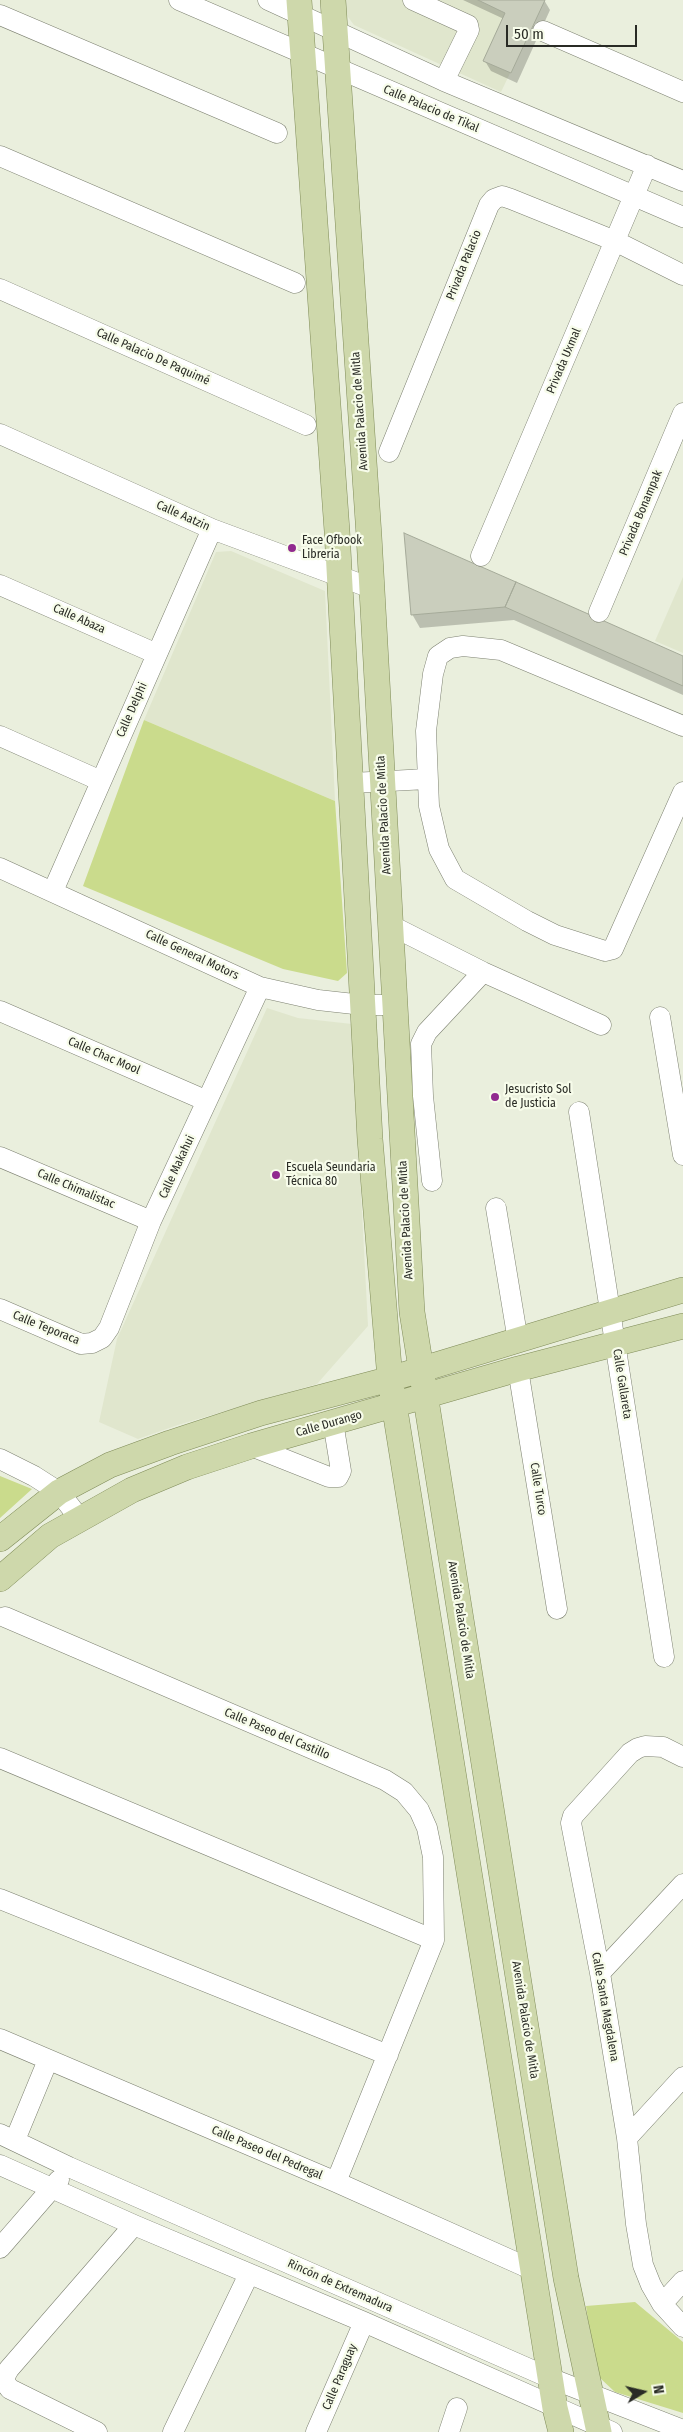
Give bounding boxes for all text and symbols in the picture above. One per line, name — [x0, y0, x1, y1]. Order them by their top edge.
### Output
scale bar — [508, 15, 639, 47]
text: 50 m — [514, 25, 544, 43]
street label: Calle Palacio de Tikal — [381, 82, 481, 136]
street label: Privada Palacio — [443, 228, 485, 302]
street label: Calle Palacio De Paquimé — [94, 325, 212, 389]
street label: Privada Uxmal — [544, 326, 584, 396]
street label: Avenida Palacio de Mitla — [349, 351, 371, 471]
street label: Privada Bonampak — [616, 468, 666, 558]
street label: Calle Aatzin — [154, 498, 212, 534]
place label: Face Ofbook Libreria — [302, 534, 362, 562]
marker: Face Ofbook Libreria — [286, 542, 298, 554]
street label: Calle Abaza — [51, 601, 107, 637]
street label: Calle Delphi — [114, 680, 150, 740]
street label: Avenida Palacio de Mitla — [374, 755, 394, 875]
street label: Calle General Motors — [143, 927, 241, 983]
street label: Calle Chac Mool — [66, 1034, 142, 1078]
place label: Jesucristo Sol de Justicia — [505, 1083, 571, 1111]
marker: Jesucristo Sol de Justicia — [489, 1091, 501, 1103]
street label: Calle Makahui — [156, 1133, 198, 1201]
street label: Avenida Palacio de Mitla — [396, 1160, 416, 1280]
place label: Escuela Seundaria Técnica 80 — [286, 1161, 376, 1189]
street label: Calle Chimalistac — [35, 1166, 117, 1212]
marker: Escuela Seundaria Técnica 80 — [270, 1169, 282, 1181]
street label: Calle Teporaca — [10, 1308, 82, 1348]
street label: Calle Gallareta — [609, 1348, 635, 1420]
street label: Calle Durango — [294, 1408, 364, 1440]
street label: Calle Turco — [527, 1462, 549, 1516]
street label: Avenida Palacio de Mitla — [445, 1560, 477, 1680]
street label: Calle Paseo del Castillo — [222, 1705, 332, 1763]
street label: Calle Santa Magdalena — [588, 1951, 622, 2063]
street label: Avenida Palacio de Mitla — [509, 1960, 541, 2080]
street label: Calle Paseo del Pedregal — [209, 2123, 325, 2183]
street label: Rincón de Extremadura — [285, 2256, 395, 2316]
street label: Calle Paraguay — [320, 2342, 360, 2412]
north arrow — [618, 2367, 668, 2417]
text: N — [649, 2384, 667, 2395]

